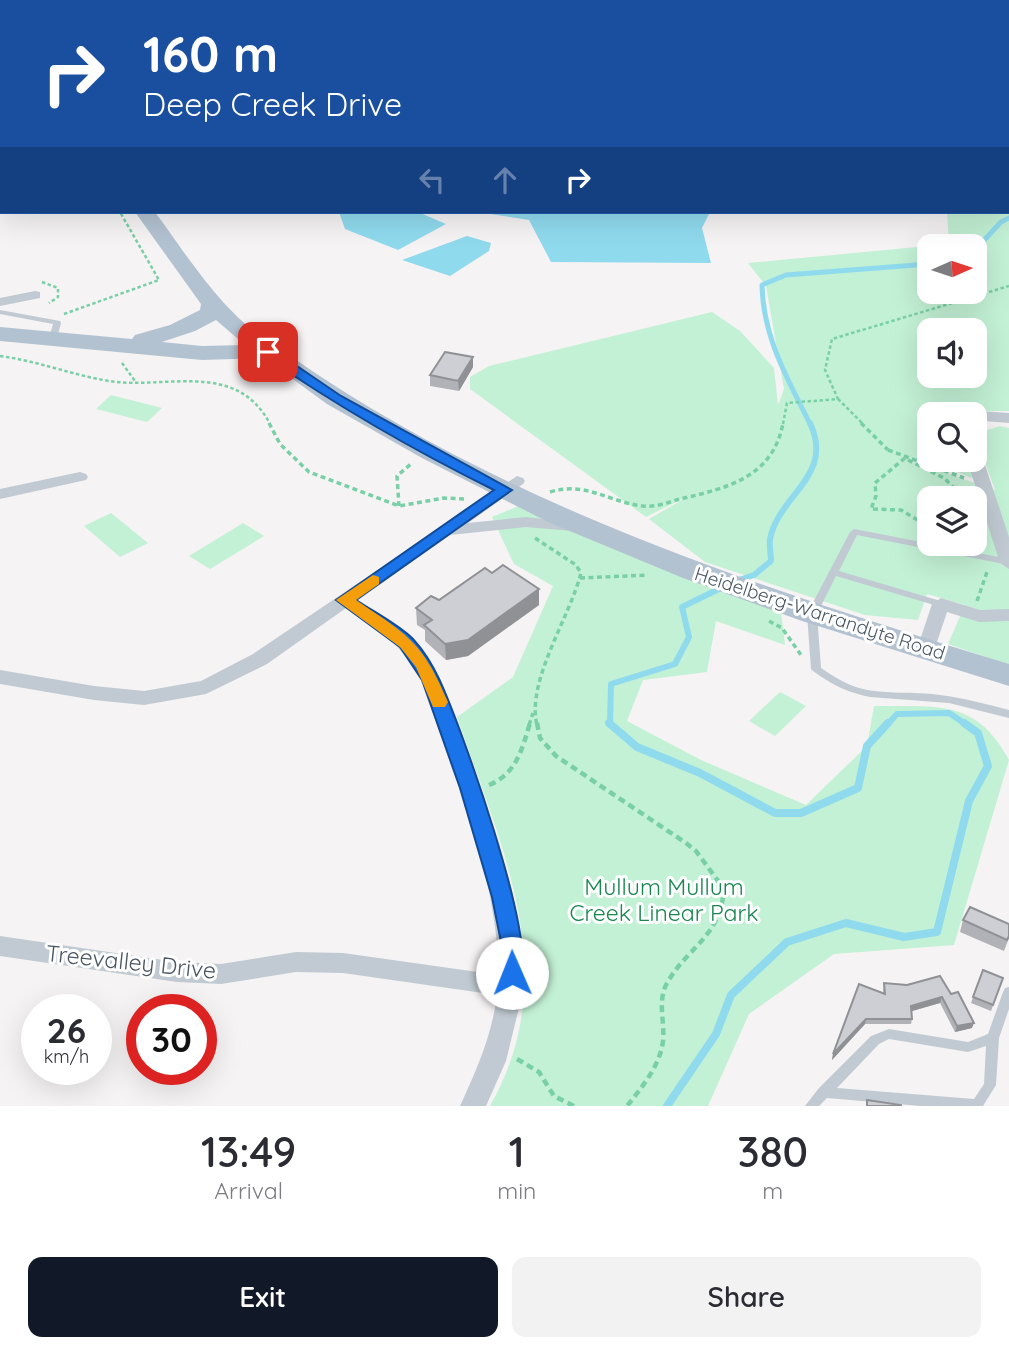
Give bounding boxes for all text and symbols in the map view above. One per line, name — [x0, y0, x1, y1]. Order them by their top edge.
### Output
text: 160 m — [143, 23, 278, 84]
icon: right — [28, 28, 119, 119]
text: Deep Creek Drive — [143, 84, 402, 124]
icon: left — [413, 161, 451, 199]
icon: ahead — [486, 161, 524, 199]
icon: right — [559, 161, 597, 199]
north arrow — [917, 234, 987, 304]
map controls — [917, 234, 987, 556]
button: sound — [917, 318, 987, 388]
pin — [238, 322, 298, 382]
icon: arrive — [249, 333, 287, 371]
button: search — [917, 402, 987, 472]
button: layers — [917, 486, 987, 556]
street label: Heidelberg-Warrandyte Road — [692, 561, 948, 665]
park label: Mullum Mullum Creek Linear Park — [569, 872, 759, 927]
position arrow — [475, 936, 549, 1010]
street label: Treevalley Drive — [45, 938, 217, 985]
speed limit sign: 30 — [126, 994, 217, 1085]
text: 26 — [47, 1008, 86, 1052]
text: km/h — [44, 1045, 89, 1068]
text: 13:49 — [201, 1125, 296, 1178]
text: 1 — [509, 1125, 525, 1178]
text: 380 — [737, 1125, 808, 1178]
text: Arrival — [214, 1176, 283, 1205]
text: min — [497, 1176, 536, 1205]
text: m — [762, 1176, 783, 1205]
button: Exit — [28, 1257, 498, 1337]
button: Share — [512, 1257, 981, 1337]

